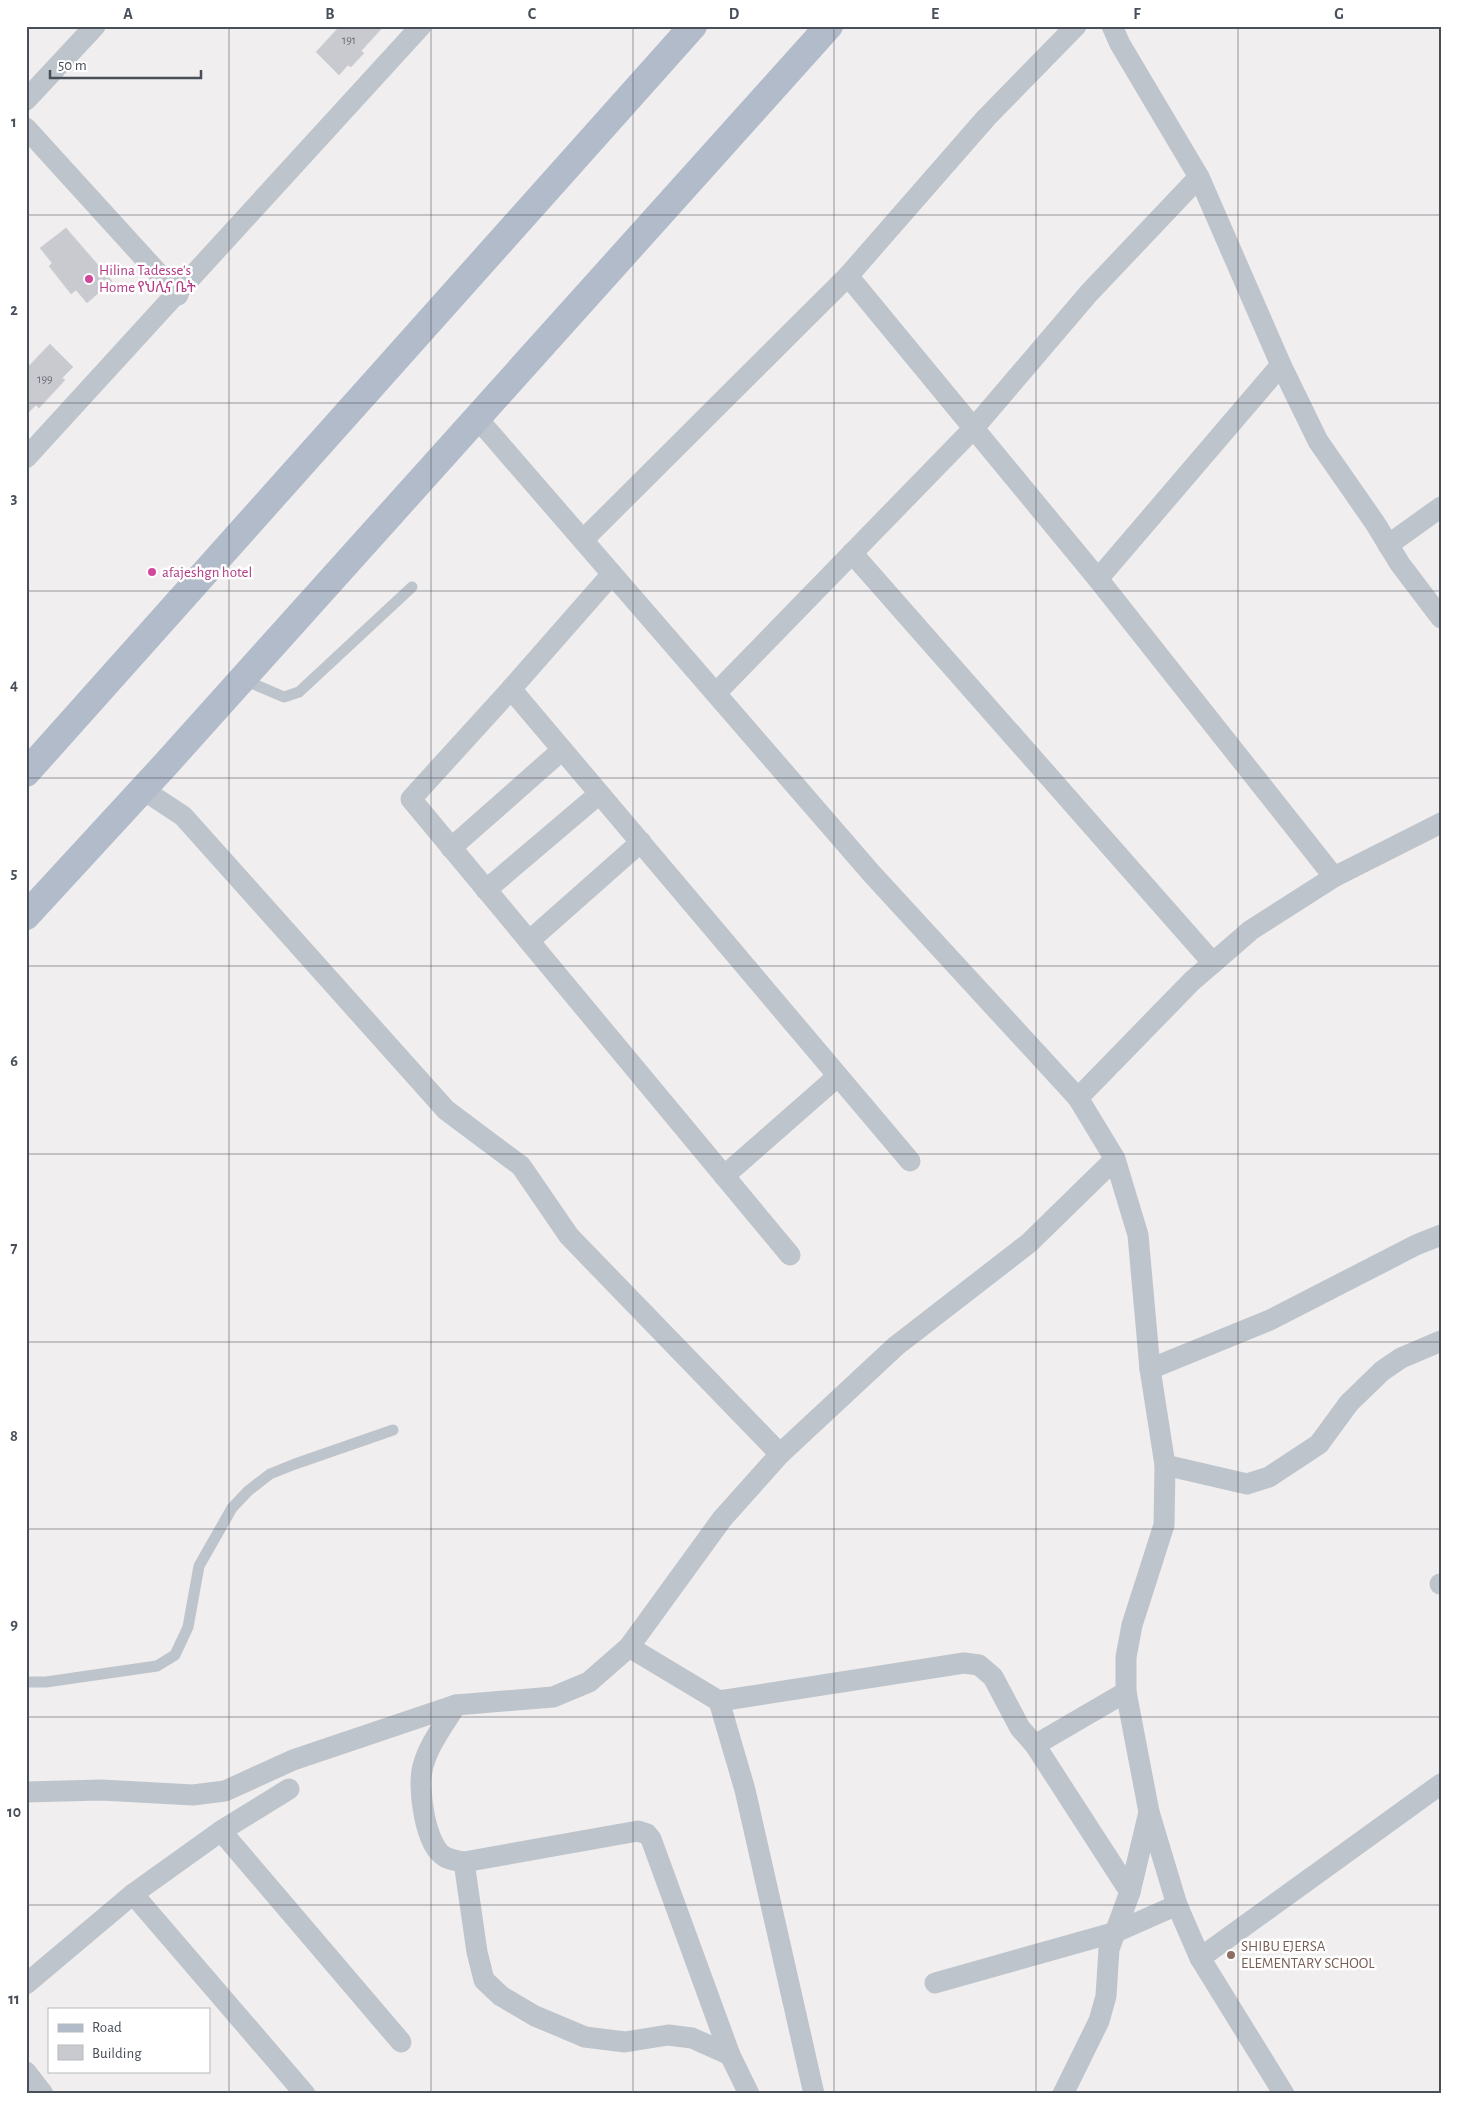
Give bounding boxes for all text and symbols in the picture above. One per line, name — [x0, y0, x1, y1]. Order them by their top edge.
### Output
text: A — [123, 6, 133, 22]
text: B — [325, 6, 335, 22]
text: C — [528, 6, 537, 22]
text: D — [729, 6, 740, 22]
text: E — [931, 6, 939, 22]
text: F — [1133, 6, 1141, 22]
text: G — [1334, 6, 1344, 22]
house number: 191 — [342, 34, 356, 46]
scale bar — [50, 48, 201, 80]
text: 50 m — [58, 58, 87, 73]
text: 1 — [11, 114, 17, 130]
place label: Hilina Tadesse's Home የህሊና ቤት — [99, 263, 196, 295]
marker: Hilina Tadesse's Home የህሊና ቤት — [83, 273, 95, 285]
text: 2 — [10, 302, 18, 318]
house number: 199 — [37, 373, 53, 385]
text: 3 — [11, 490, 18, 506]
place label: afajeshgn hotel — [162, 565, 252, 580]
marker: afajeshgn hotel — [146, 566, 158, 578]
text: 4 — [10, 677, 18, 693]
text: 5 — [11, 865, 18, 881]
text: 6 — [10, 1053, 18, 1069]
text: 7 — [11, 1240, 18, 1256]
text: 8 — [10, 1428, 18, 1444]
text: 9 — [10, 1616, 18, 1632]
text: 10 — [7, 1804, 21, 1820]
place label: SHIBU EJERSA ELEMENTARY SCHOOL — [1241, 1939, 1375, 1971]
marker: SHIBU EJERSA ELEMENTARY SCHOOL — [1225, 1949, 1237, 1961]
text: 11 — [8, 1991, 20, 2007]
legend — [48, 2008, 210, 2072]
text: Road — [92, 2020, 122, 2035]
text: Building — [92, 2046, 142, 2061]

